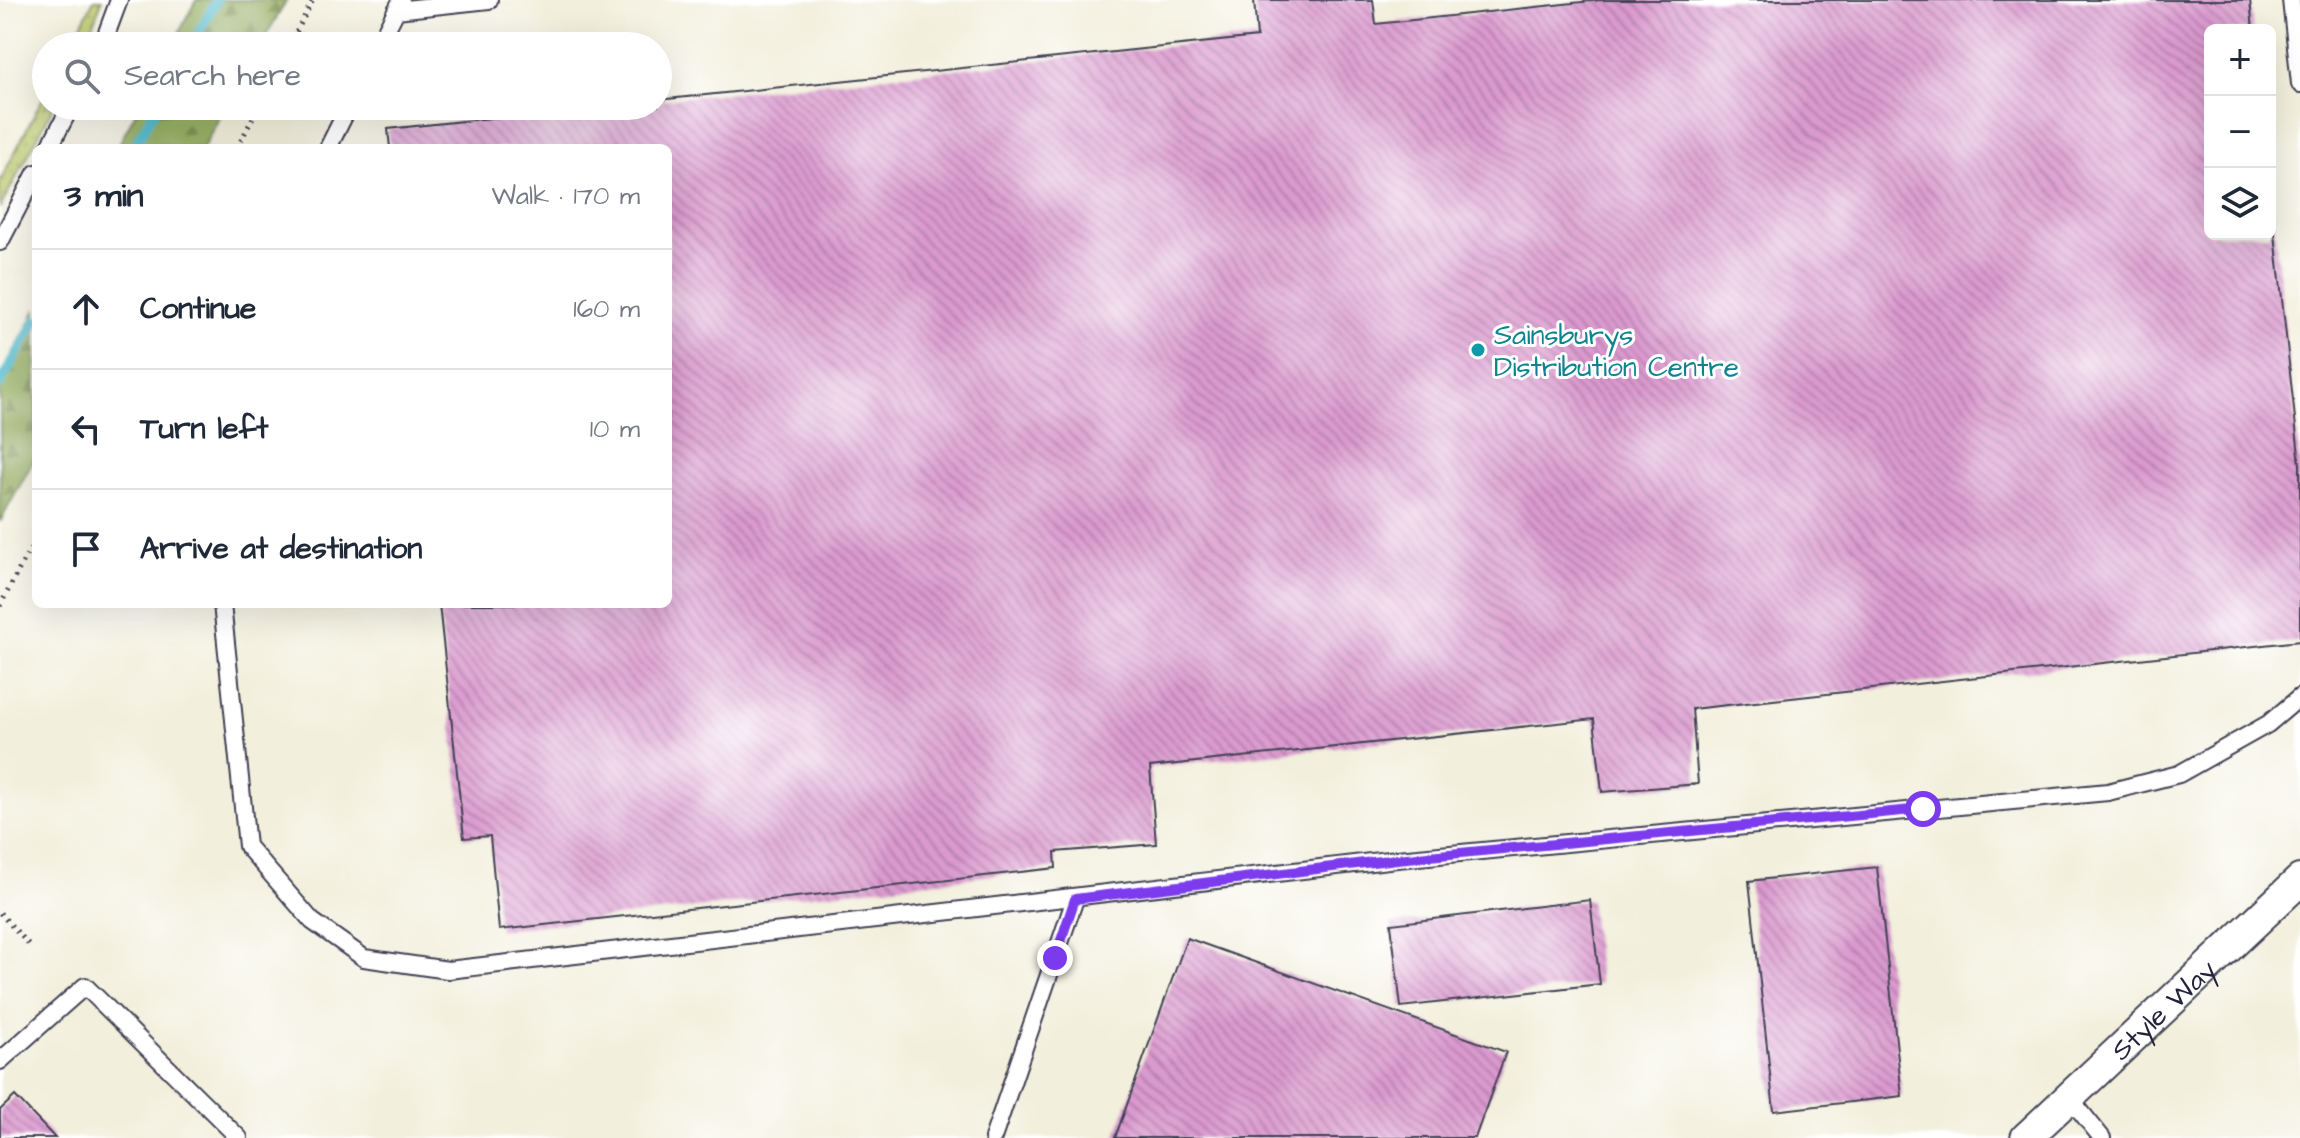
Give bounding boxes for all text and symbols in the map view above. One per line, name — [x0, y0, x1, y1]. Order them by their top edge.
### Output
map controls — [2204, 24, 2276, 240]
button: + — [2204, 24, 2276, 96]
search box — [32, 32, 672, 120]
icon: search — [60, 54, 104, 98]
text: Search here — [124, 55, 301, 97]
button: − — [2204, 96, 2276, 168]
button: layers — [2204, 168, 2276, 240]
text: 3 min — [64, 172, 144, 220]
text: Walk · 170 m — [491, 178, 640, 214]
icon: ahead — [64, 287, 108, 331]
text: Continue — [140, 288, 256, 330]
text: 160 m — [573, 291, 640, 327]
place label: Sainsburys Distribution Centre — [1494, 316, 1739, 387]
marker: Sainsburys Distribution Centre — [1469, 341, 1487, 359]
icon: left — [64, 407, 108, 451]
text: Turn left — [140, 408, 268, 450]
text: 10 m — [590, 411, 640, 447]
icon: arrive — [64, 527, 108, 571]
text: Arrive at destination — [140, 528, 422, 570]
route start — [1905, 791, 1941, 827]
route end — [1037, 940, 1073, 976]
street label: Style Way — [2103, 951, 2226, 1069]

